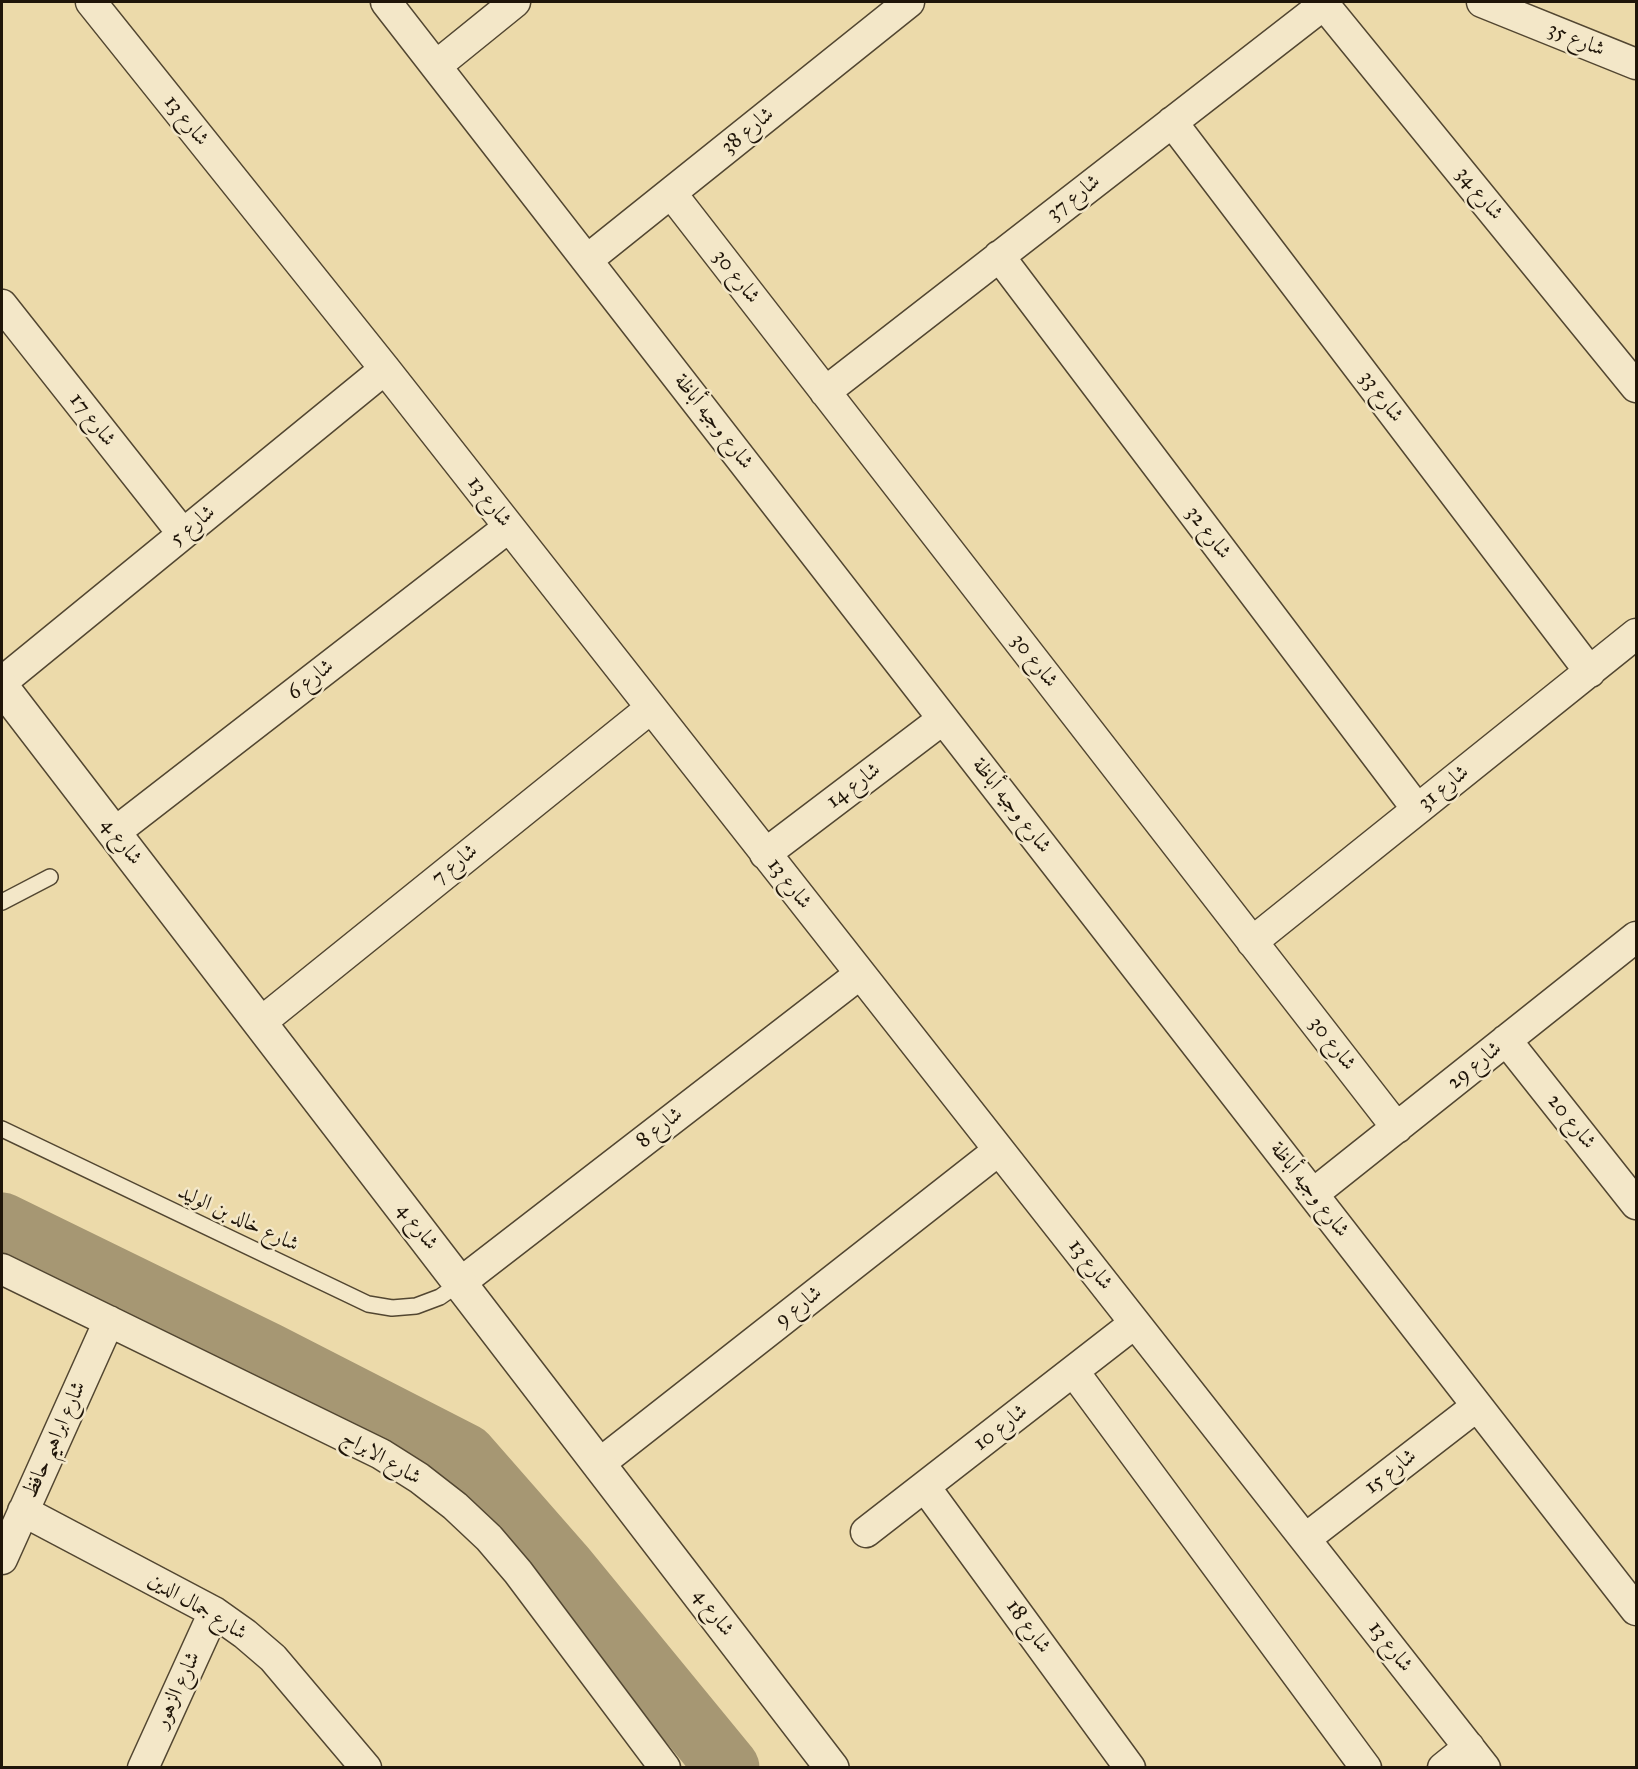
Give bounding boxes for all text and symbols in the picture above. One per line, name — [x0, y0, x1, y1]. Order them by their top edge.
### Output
street label: شارع 35 — [1544, 17, 1608, 63]
street label: شارع 13 — [158, 91, 214, 151]
street label: شارع 38 — [717, 102, 779, 160]
street label: شارع 34 — [1450, 162, 1508, 226]
street label: شارع 37 — [1042, 169, 1106, 227]
street label: شارع 30 — [707, 245, 765, 309]
street label: شارع 33 — [1354, 366, 1408, 428]
street label: شارع وجيه أباظة — [668, 369, 758, 475]
street label: شارع 17 — [63, 388, 121, 452]
street label: شارع 13 — [461, 472, 517, 532]
street label: شارع 5 — [165, 500, 221, 552]
street label: شارع 32 — [1180, 502, 1236, 564]
street label: شارع 30 — [1005, 629, 1063, 693]
street label: شارع 6 — [283, 654, 339, 706]
street label: شارع وجيه أباظة — [966, 753, 1056, 859]
street label: شارع 14 — [822, 758, 886, 814]
street label: شارع 31 — [1414, 760, 1474, 816]
street label: شارع 4 — [95, 813, 147, 871]
street label: شارع 7 — [427, 839, 483, 891]
street label: شارع 13 — [761, 854, 817, 914]
street label: شارع 30 — [1303, 1012, 1361, 1076]
street label: شارع 29 — [1443, 1037, 1507, 1095]
street label: شارع 20 — [1541, 1089, 1601, 1155]
street label: شارع 8 — [632, 1102, 688, 1154]
street label: شارع وجيه أباظة — [1264, 1137, 1354, 1243]
street label: شارع خالد بن الوليد — [173, 1180, 303, 1258]
street label: شارع 4 — [391, 1198, 443, 1256]
street label: شارع 13 — [1062, 1235, 1118, 1295]
street label: شارع 9 — [771, 1281, 827, 1333]
street label: شارع ابراهيم حافظ — [18, 1378, 92, 1502]
street label: شارع 10 — [969, 1399, 1033, 1457]
street label: شارع الابراج — [337, 1425, 425, 1491]
street label: شارع 15 — [1360, 1444, 1422, 1500]
street label: شارع جمال الدين — [143, 1568, 251, 1646]
street label: شارع 4 — [687, 1584, 739, 1642]
street label: شارع 18 — [1000, 1595, 1056, 1659]
street label: شارع 13 — [1362, 1617, 1418, 1677]
street label: شارع الزهور — [149, 1648, 207, 1732]

